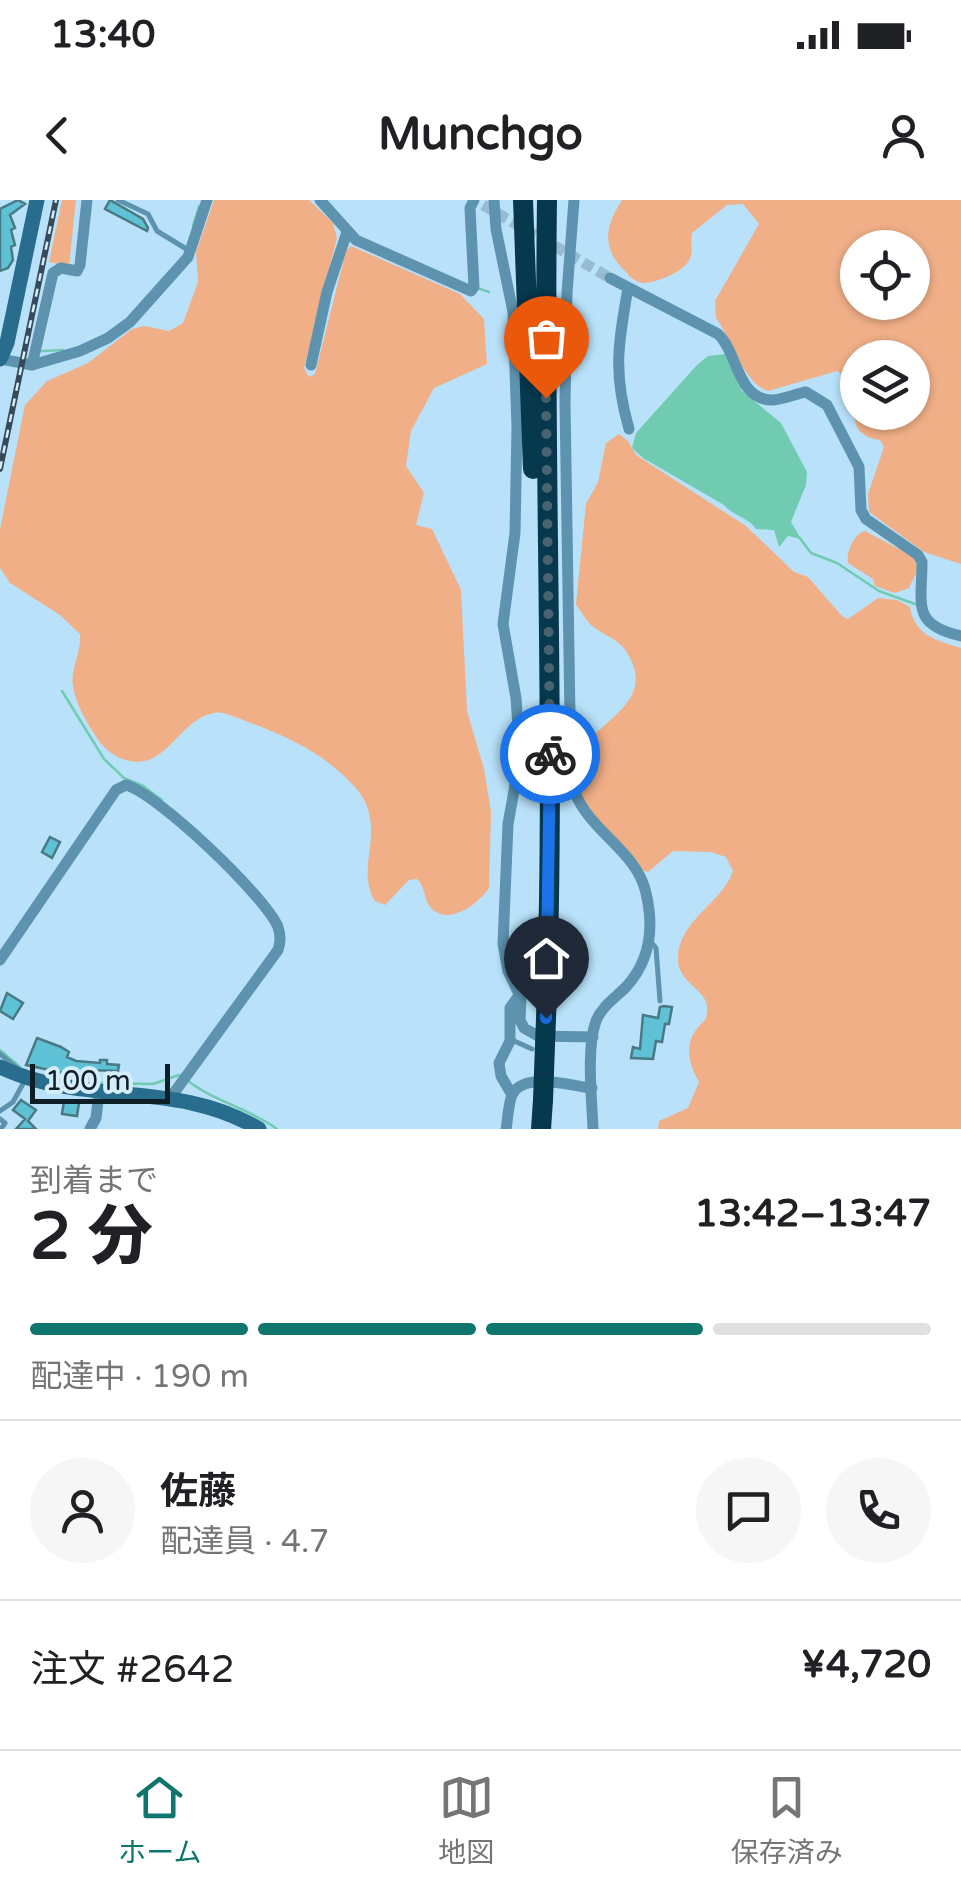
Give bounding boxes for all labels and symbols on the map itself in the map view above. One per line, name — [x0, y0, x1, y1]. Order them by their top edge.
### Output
pin — [504, 296, 589, 399]
courier — [500, 704, 600, 804]
pin — [504, 916, 589, 1019]
scale bar — [30, 1059, 170, 1104]

